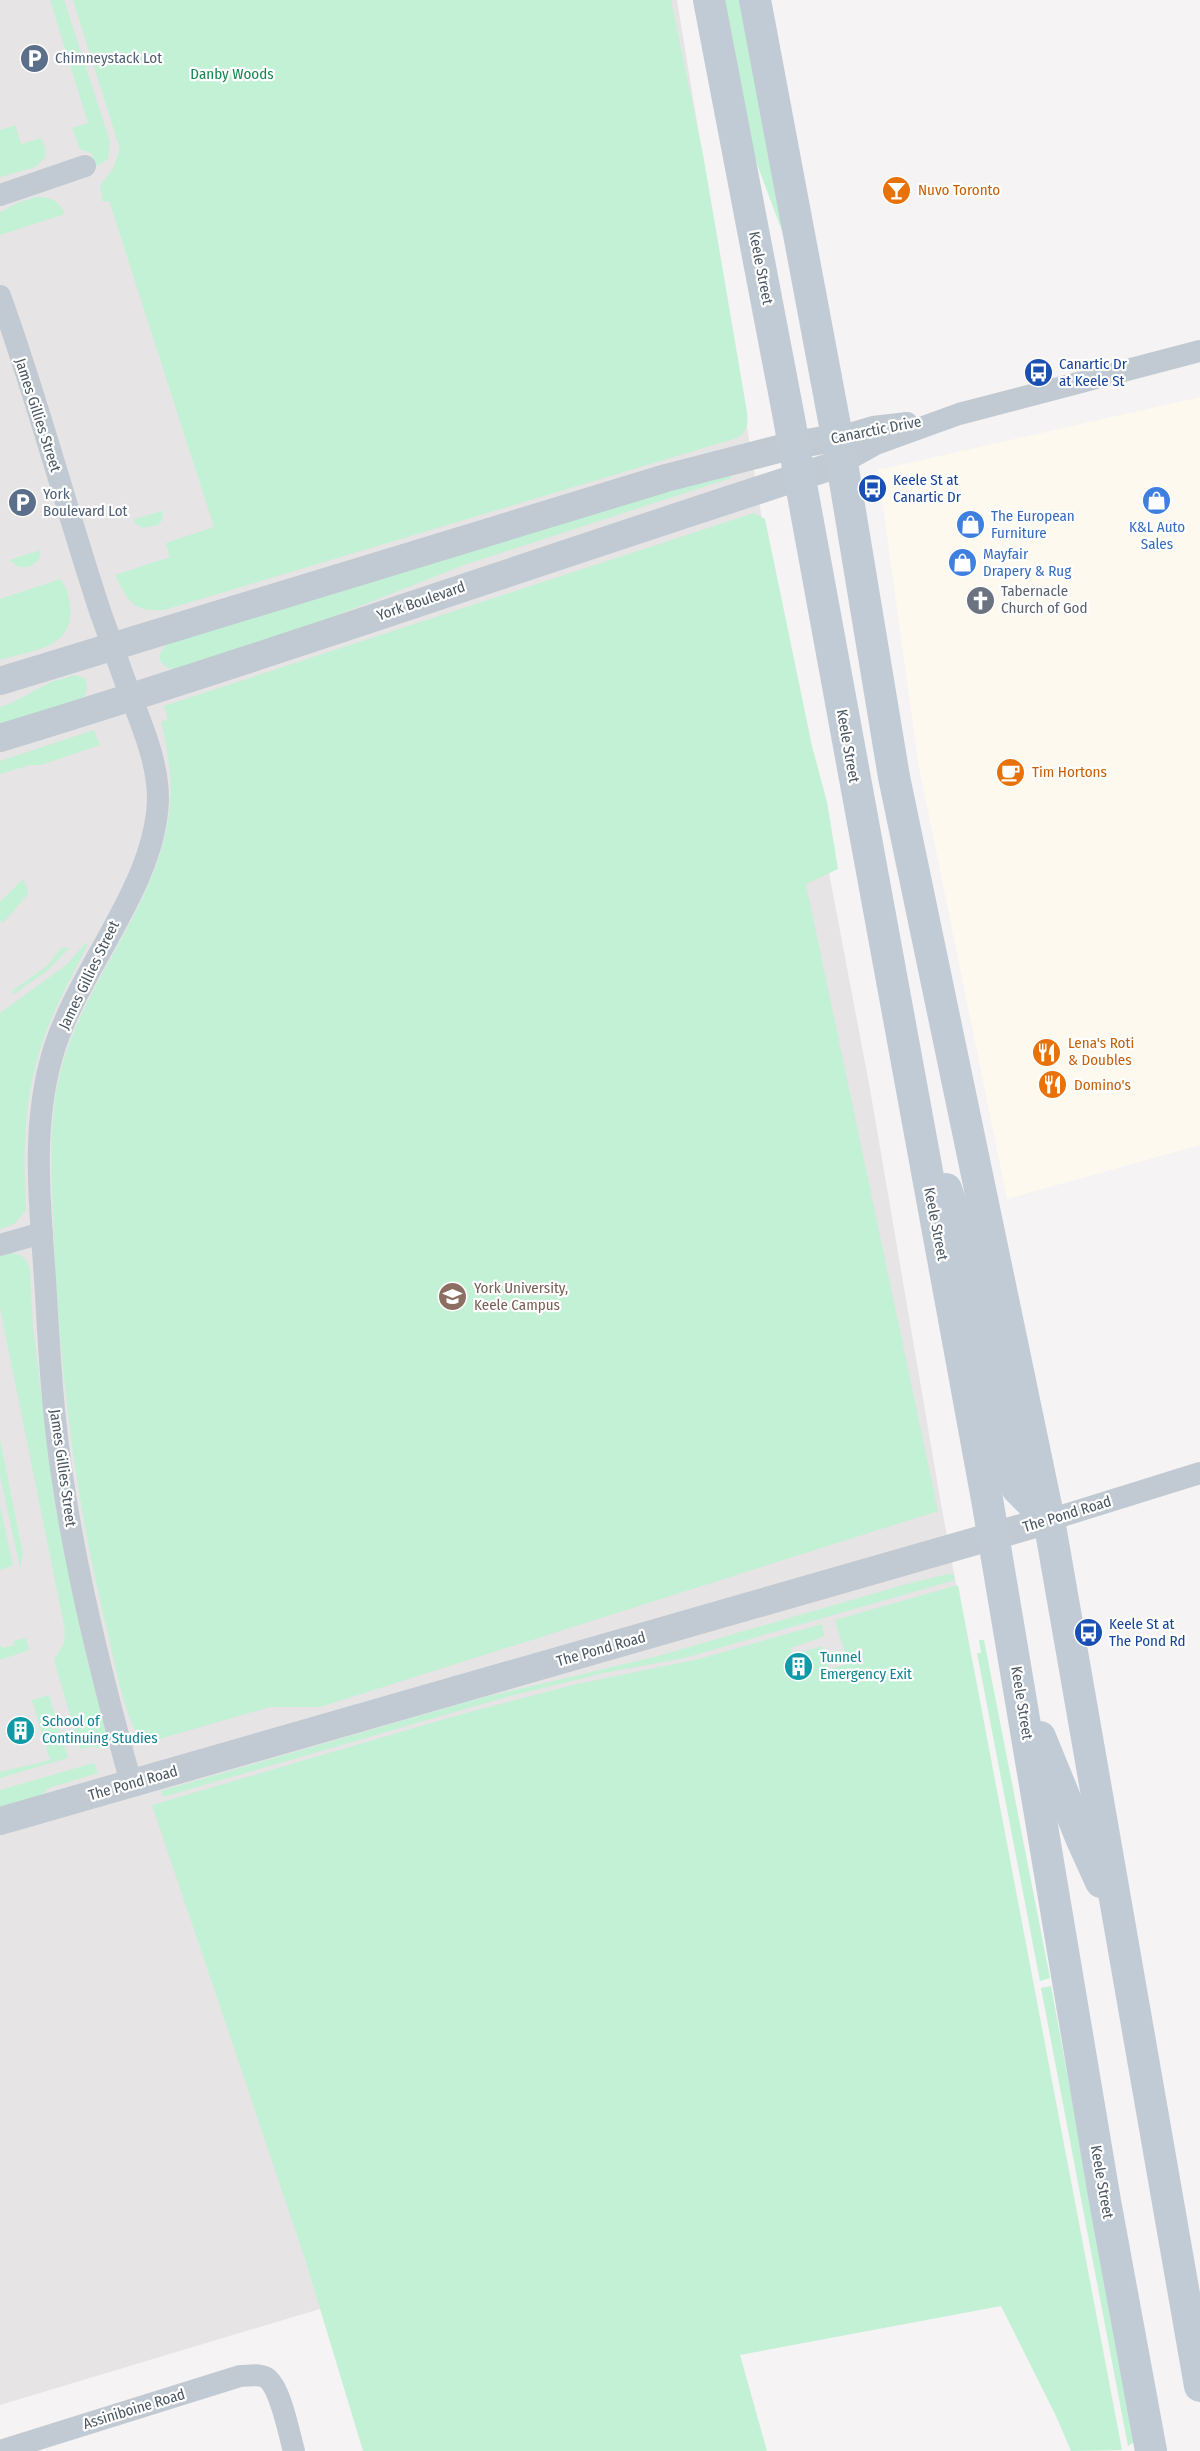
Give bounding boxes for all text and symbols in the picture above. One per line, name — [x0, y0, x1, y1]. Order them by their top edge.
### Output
parking icon: Chimneystack Lot — [18, 42, 50, 74]
place label: Chimneystack Lot — [55, 49, 162, 67]
park label: Danby Woods — [190, 65, 274, 83]
bar icon: Nuvo Toronto — [881, 174, 913, 206]
place label: Nuvo Toronto — [918, 181, 1000, 199]
street label: Keele Street — [745, 230, 777, 306]
place label: Canartic Dr at Keele St — [1059, 355, 1128, 390]
street label: James Gillies Street — [11, 356, 65, 474]
bus stop icon: Canartic Dr at Keele St — [1022, 357, 1054, 389]
street label: Canarctic Drive — [829, 412, 923, 448]
place label: Keele St at Canartic Dr — [893, 471, 962, 506]
bus stop icon: Keele St at Canartic Dr — [856, 473, 888, 505]
shop icon: K&L Auto Sales — [1141, 484, 1173, 516]
place label: York Boulevard Lot — [43, 485, 128, 520]
parking icon: York Boulevard Lot — [6, 487, 38, 519]
place label: The European Furniture — [991, 507, 1075, 542]
shop icon: The European Furniture — [954, 509, 986, 541]
place label: K&L Auto Sales — [1129, 518, 1185, 553]
place label: Mayfair Drapery & Rug — [983, 545, 1071, 580]
shop icon: Mayfair Drapery & Rug — [946, 547, 978, 579]
street label: York Boulevard — [375, 578, 467, 624]
place label: Tabernacle Church of God — [1001, 582, 1087, 617]
church icon: Tabernacle Church of God — [964, 584, 996, 616]
street label: Keele Street — [833, 708, 863, 784]
cafe icon: Tim Hortons — [995, 756, 1027, 788]
place label: Tim Hortons — [1032, 763, 1107, 781]
street label: James Gillies Street — [55, 918, 123, 1032]
place label: Lena's Roti & Doubles — [1068, 1034, 1134, 1069]
restaurant icon: Lena's Roti & Doubles — [1031, 1036, 1063, 1068]
restaurant icon: Domino's — [1037, 1069, 1069, 1101]
place label: Domino's — [1074, 1076, 1131, 1094]
street label: Keele Street — [920, 1186, 952, 1262]
place label: York University, Keele Campus — [474, 1279, 568, 1314]
school or university icon: York University, Keele Campus — [437, 1281, 469, 1313]
street label: James Gillies Street — [46, 1408, 80, 1528]
street label: The Pond Road — [1021, 1492, 1113, 1536]
place label: Keele St at The Pond Rd — [1109, 1615, 1186, 1650]
bus stop icon: Keele St at The Pond Rd — [1072, 1617, 1104, 1649]
street label: The Pond Road — [554, 1628, 648, 1670]
place label: Tunnel Emergency Exit — [820, 1648, 912, 1683]
building icon: Tunnel Emergency Exit — [783, 1650, 815, 1682]
street label: Keele Street — [1007, 1665, 1037, 1741]
place label: School of Continuing Studies — [42, 1712, 158, 1747]
building icon: School of Continuing Studies — [5, 1714, 37, 1746]
street label: The Pond Road — [86, 1762, 180, 1804]
street label: Keele Street — [1087, 2144, 1117, 2220]
street label: Assiniboine Road — [81, 2385, 187, 2433]

